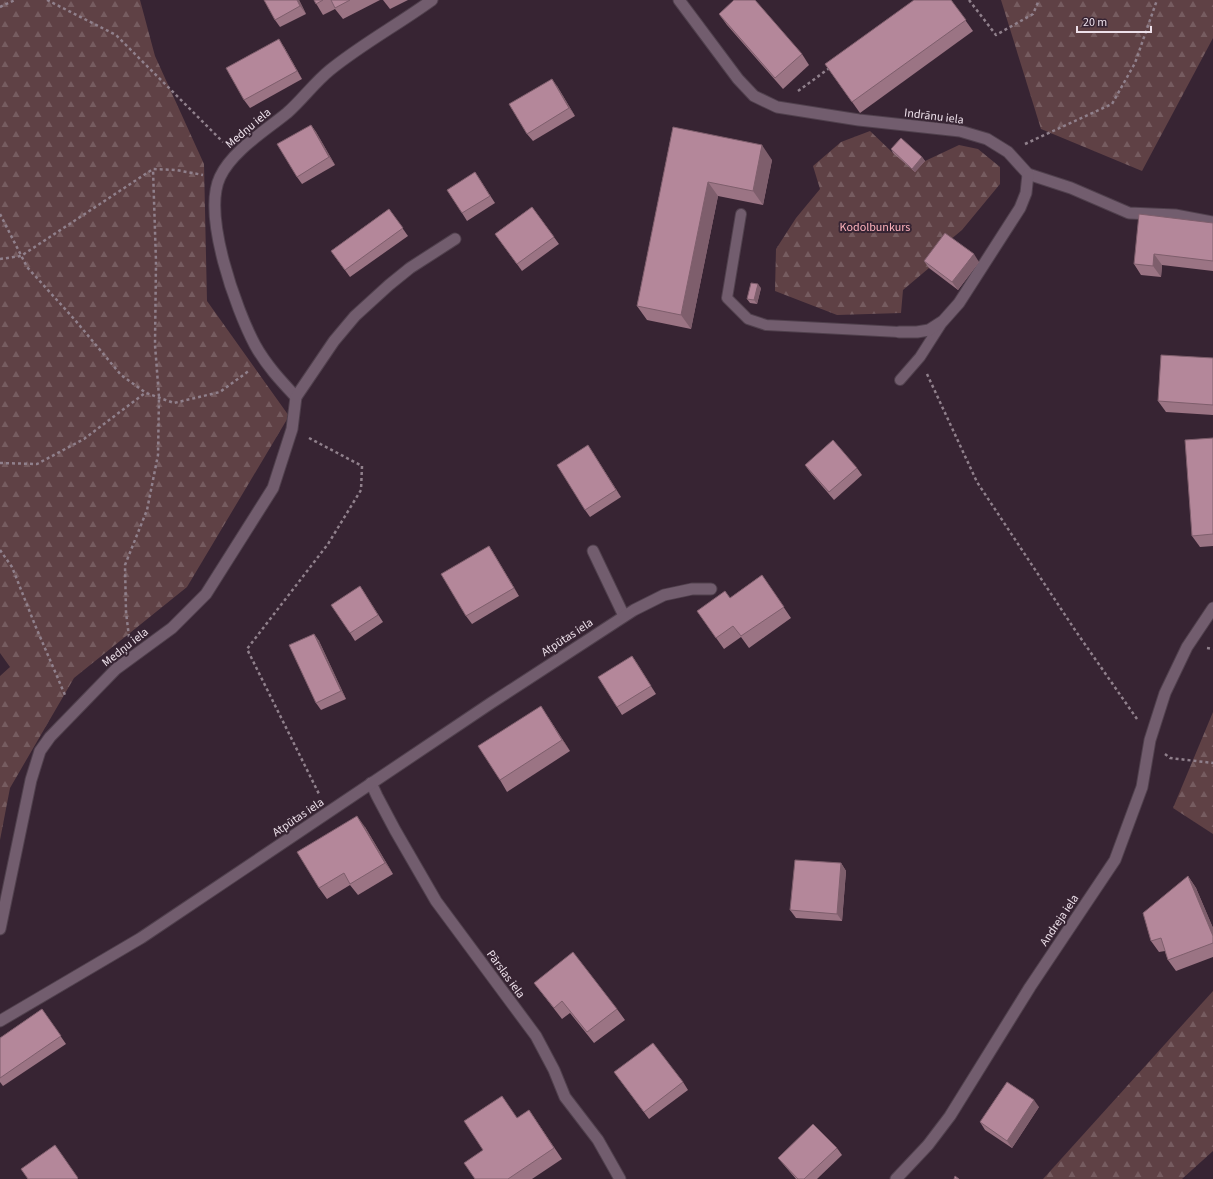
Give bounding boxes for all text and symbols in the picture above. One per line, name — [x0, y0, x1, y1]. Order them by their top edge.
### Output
scale bar — [1077, 8, 1151, 34]
text: 20 m — [1083, 14, 1107, 31]
street label: Medņu iela — [222, 104, 275, 153]
street label: Indrānu iela — [903, 104, 965, 129]
park label: Kodolbunkurs — [840, 219, 910, 236]
street label: Atpūtas iela — [538, 614, 597, 661]
street label: Medņu iela — [98, 624, 152, 671]
street label: Atpūtas iela — [269, 794, 327, 841]
street label: Andreja iela — [1036, 891, 1083, 950]
street label: Pārslas iela — [482, 947, 529, 1002]

